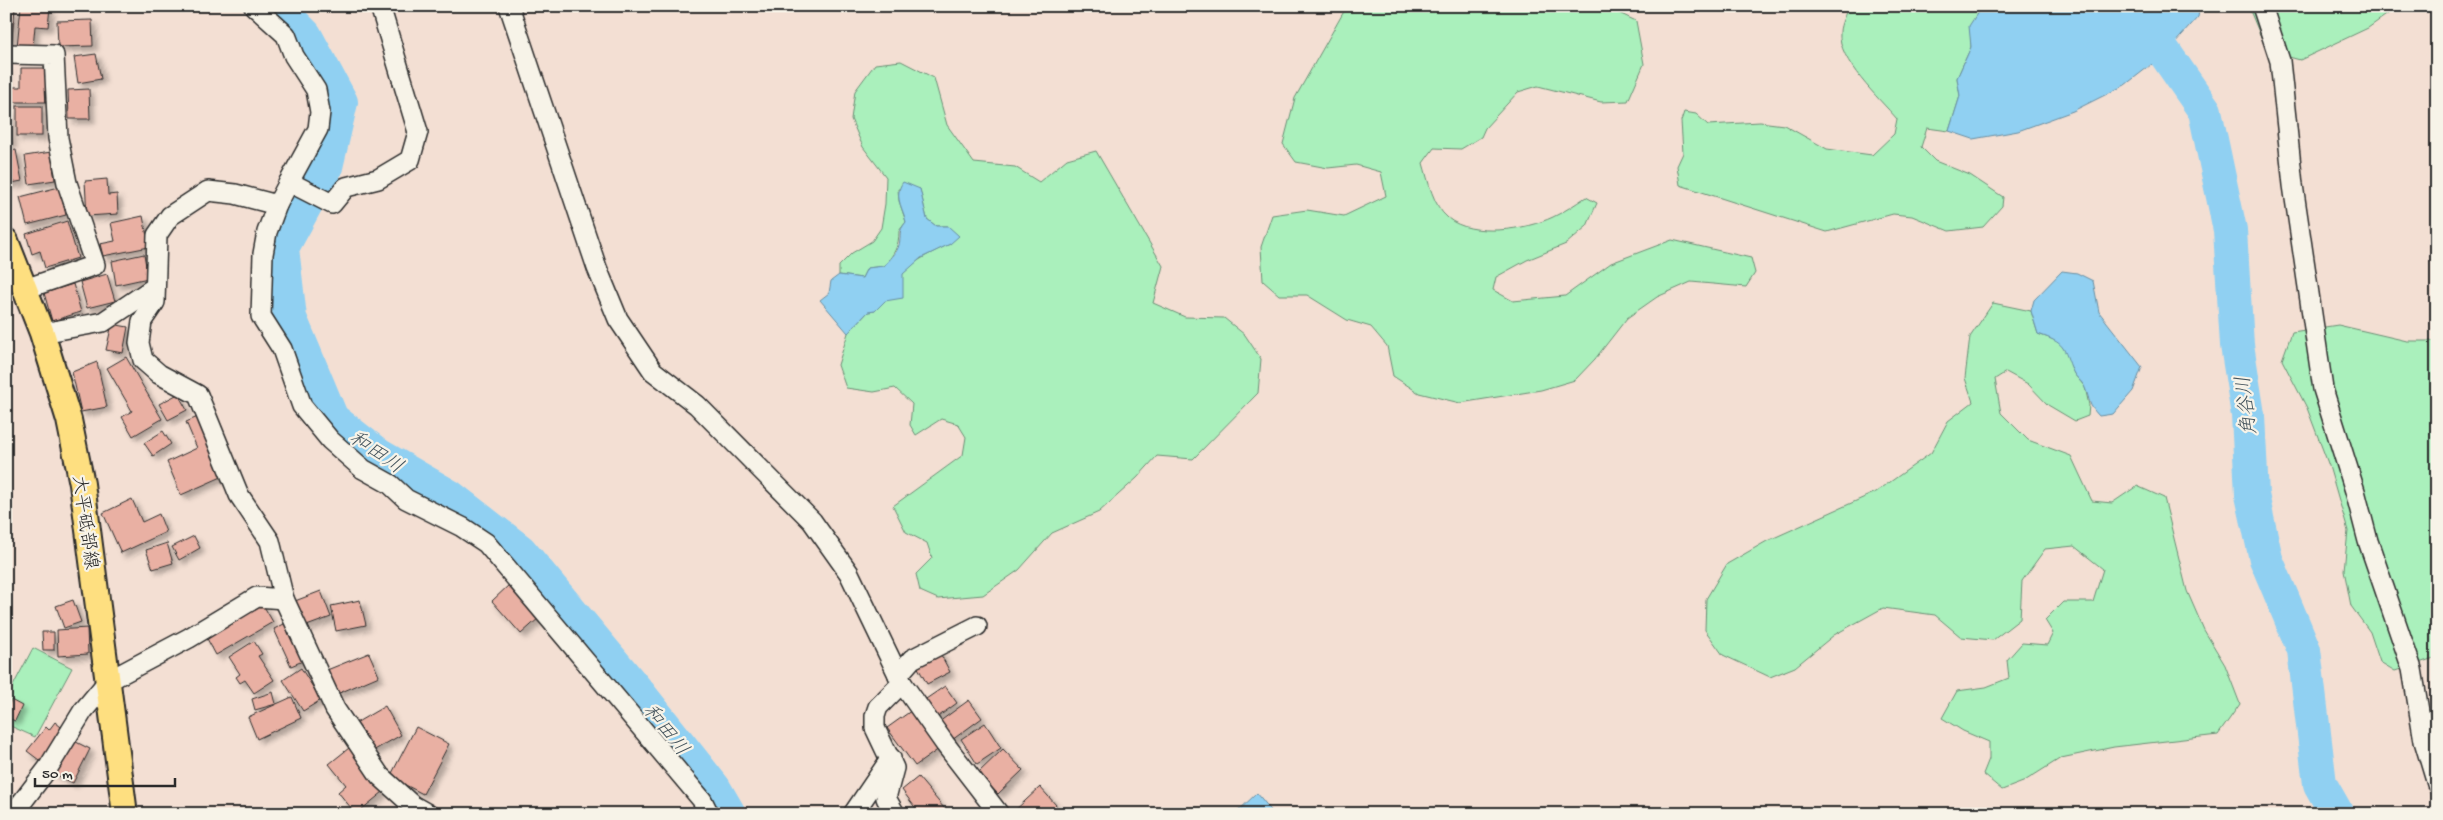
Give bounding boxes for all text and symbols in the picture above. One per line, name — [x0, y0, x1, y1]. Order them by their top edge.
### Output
water label: 角谷川 — [2231, 374, 2264, 437]
water label: 和田川 — [344, 427, 407, 480]
street label: 大平砥部線 — [66, 474, 103, 571]
water label: 和田川 — [636, 700, 693, 762]
scale bar — [35, 755, 175, 787]
text: 50 m — [42, 766, 73, 784]

